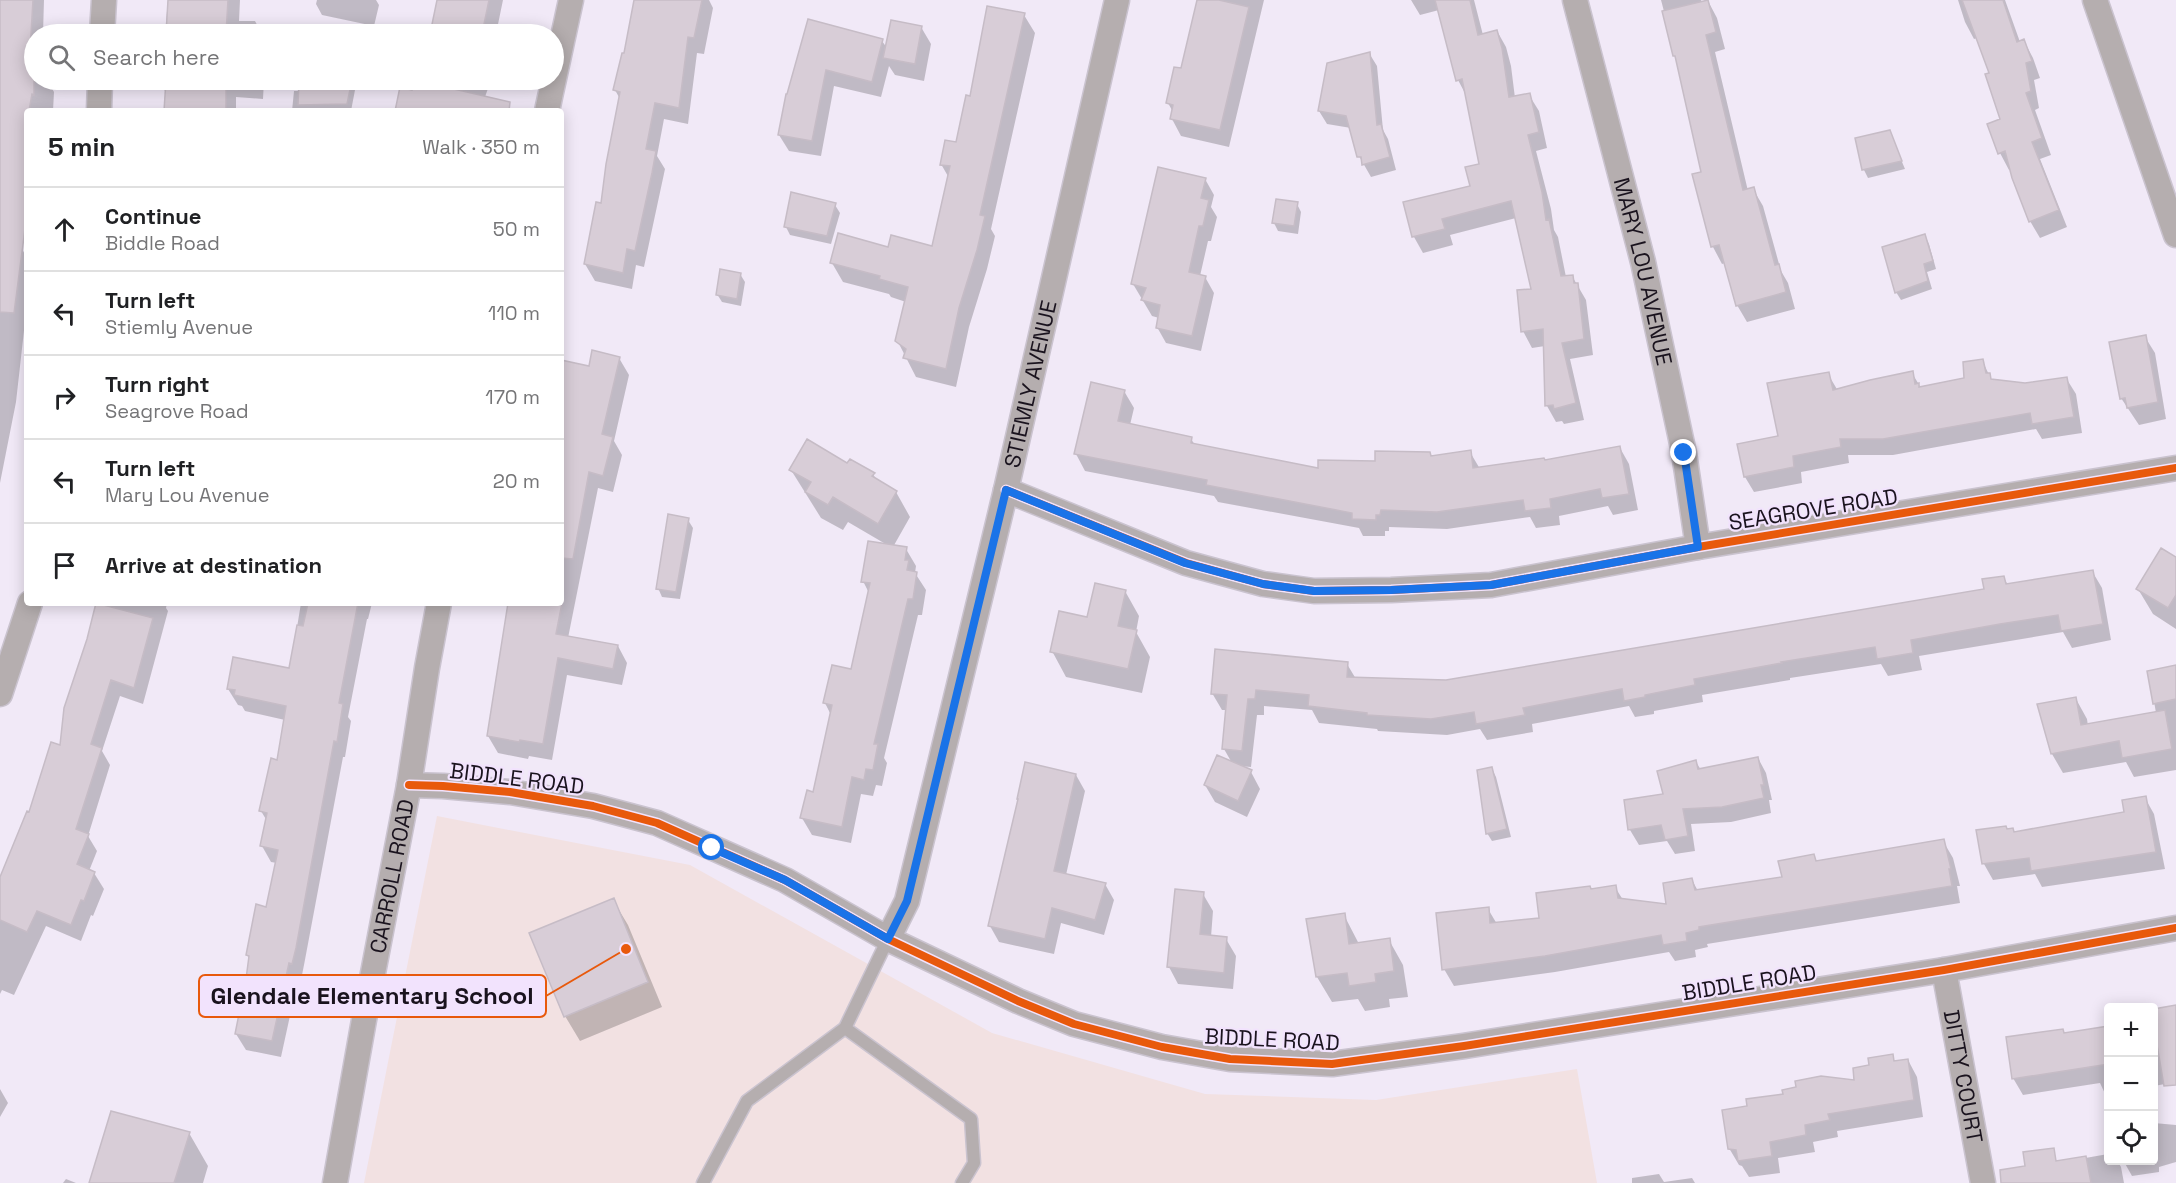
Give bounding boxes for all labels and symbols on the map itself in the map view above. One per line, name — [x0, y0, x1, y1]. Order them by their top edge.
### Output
street label: MARY LOU AVENUE — [1608, 175, 1679, 368]
street label: STIEMLY AVENUE — [998, 298, 1063, 470]
route end — [1670, 439, 1696, 465]
street label: SEAGROVE ROAD — [1726, 482, 1900, 536]
street label: BIDDLE ROAD — [448, 756, 586, 800]
street label: CARROLL ROAD — [363, 797, 420, 956]
route start — [698, 834, 724, 860]
street label: BIDDLE ROAD — [1680, 958, 1818, 1006]
callout: Glendale Elementary School — [199, 975, 546, 1017]
text: Glendale Elementary School — [210, 980, 534, 1011]
street label: DITTY COURT — [1938, 1007, 1989, 1145]
street label: BIDDLE ROAD — [1204, 1021, 1340, 1057]

